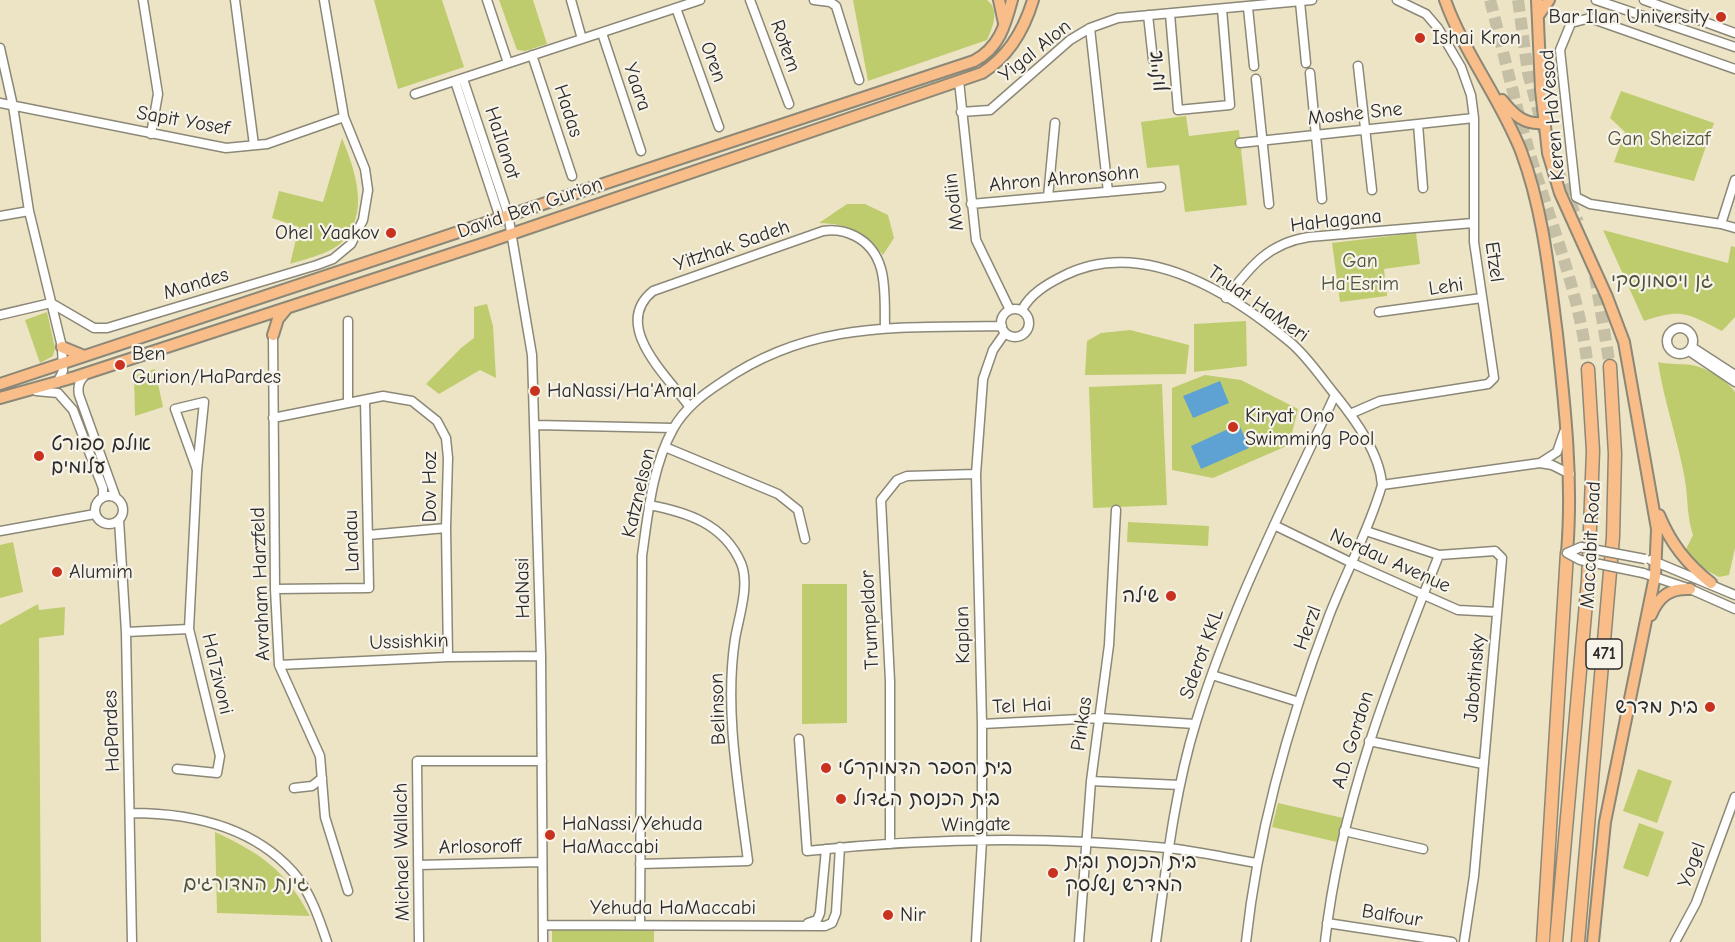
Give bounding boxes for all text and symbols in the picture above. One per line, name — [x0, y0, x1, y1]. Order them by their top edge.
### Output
place label: Bar Ilan University — [1549, 5, 1709, 29]
marker: Bar Ilan University — [1714, 10, 1728, 24]
street label: Yigal Alon — [994, 15, 1076, 87]
street label: Rotem — [765, 17, 805, 75]
place label: Ishai Kron — [1432, 26, 1521, 50]
marker: Ishai Kron — [1413, 31, 1427, 45]
street label: Oren — [695, 38, 731, 86]
street label: Keren HaYesod — [1535, 48, 1571, 182]
street label: איילון — [1144, 49, 1172, 93]
street label: Yaara — [618, 60, 656, 114]
street label: Hadas — [548, 82, 588, 140]
street label: Moshe Sne — [1306, 97, 1404, 131]
street label: Sapit Yosef — [135, 101, 231, 141]
street label: HaIlanot — [479, 104, 525, 182]
park label: Gan Sheizaf — [1608, 127, 1710, 151]
street label: Ahron Ahronsohn — [988, 160, 1140, 198]
street label: David Ben Gurion — [454, 172, 606, 244]
street label: Modiin — [939, 172, 969, 232]
street label: HaHagana — [1289, 204, 1383, 238]
street label: Yitzhak Sadeh — [671, 215, 793, 277]
place label: Ohel Yaakov — [275, 221, 379, 245]
marker: Ohel Yaakov — [384, 226, 398, 240]
street label: Etzel — [1479, 240, 1509, 284]
park label: Gan Ha'Esrim — [1321, 249, 1399, 296]
street label: Tnuat HaMeri — [1203, 260, 1313, 348]
street label: Mandes — [160, 263, 232, 305]
park label: גן ויסמונסקי — [1611, 269, 1713, 293]
street label: Lehi — [1427, 273, 1465, 301]
place label: Ben Gurion/HaPardes — [132, 342, 281, 389]
marker: Ben Gurion/HaPardes — [113, 358, 127, 372]
place label: HaNassi/Ha'Amal — [547, 379, 697, 403]
marker: HaNassi/Ha'Amal — [528, 384, 542, 398]
place label: Kiryat Ono Swimming Pool — [1245, 404, 1374, 451]
marker: Kiryat Ono Swimming Pool — [1226, 420, 1240, 434]
place label: אולם ספורט עלומים — [51, 432, 151, 479]
street label: Katznelson — [617, 446, 661, 540]
marker: אולם ספורט עלומים — [32, 449, 46, 463]
street label: Dov Hoz — [418, 451, 442, 523]
street label: Maccabit Road — [1576, 481, 1606, 609]
street label: Avraham Harzfeld — [246, 507, 276, 661]
street label: Landau — [339, 510, 365, 572]
street label: Nordau Avenue — [1326, 524, 1454, 598]
street label: HaNasi — [510, 557, 536, 619]
place label: Alumim — [69, 560, 133, 584]
marker: Alumim — [50, 565, 64, 579]
street label: Trumpeldor — [855, 570, 885, 670]
place label: שילה — [1122, 584, 1159, 608]
marker: שילה — [1164, 589, 1178, 603]
street label: Herzl — [1289, 603, 1327, 653]
street label: Kaplan — [950, 606, 976, 664]
street label: Sderot KKL — [1175, 606, 1229, 702]
street label: Ussishkin — [369, 629, 449, 655]
street label: HaTzivoni — [196, 631, 238, 717]
street label: Jabotinsky — [1459, 633, 1491, 723]
road number: 471 — [1586, 639, 1622, 669]
street label: Belinson — [705, 672, 731, 746]
street label: A.D. Gordon — [1327, 688, 1379, 792]
street label: HaPardes — [99, 690, 125, 772]
street label: Tel Hai — [992, 692, 1052, 720]
street label: Pinkas — [1066, 695, 1098, 753]
place label: בית מדרש — [1615, 695, 1698, 719]
marker: בית מדרש — [1703, 700, 1717, 714]
place label: בית הספר הדמוקרטי — [838, 756, 1012, 780]
marker: בית הספר הדמוקרטי — [819, 761, 833, 775]
street label: Michael Wallach — [389, 782, 415, 922]
place label: בית הכנסת הגדול — [853, 787, 1000, 811]
marker: בית הכנסת הגדול — [834, 792, 848, 806]
place label: HaNassi/Yehuda HaMaccabi — [562, 812, 703, 859]
street label: Wingate — [941, 812, 1011, 838]
marker: HaNassi/Yehuda HaMaccabi — [543, 828, 557, 842]
street label: Arlosoroff — [439, 834, 521, 860]
street label: Yogel — [1673, 839, 1711, 891]
place label: בית הכנסת ובית המדרש נשלסק — [1065, 850, 1197, 897]
marker: בית הכנסת ובית המדרש נשלסק — [1046, 866, 1060, 880]
park label: גינת המדורגים — [183, 872, 309, 896]
street label: Yehuda HaMaccabi — [590, 896, 756, 920]
street label: Balfour — [1360, 899, 1424, 933]
place label: Nir — [900, 903, 926, 927]
marker: Nir — [881, 908, 895, 922]

